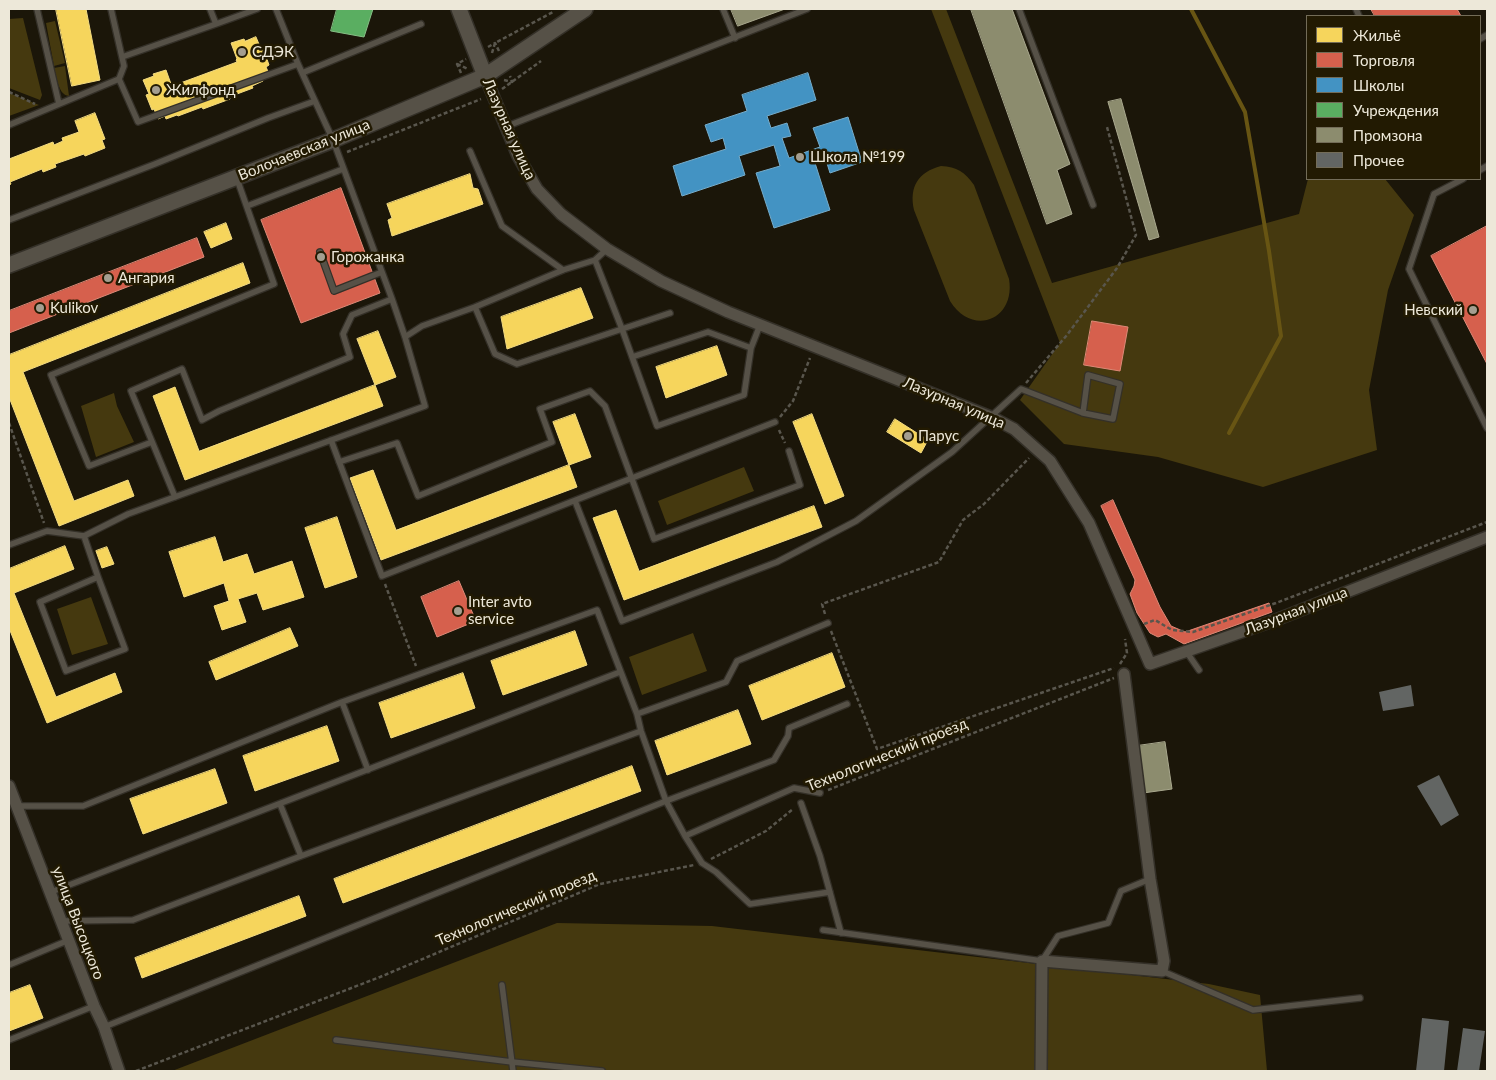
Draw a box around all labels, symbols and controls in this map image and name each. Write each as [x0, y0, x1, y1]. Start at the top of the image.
legend [1306, 15, 1481, 180]
text: Жильё [1353, 26, 1401, 44]
place label: СДЭК [252, 43, 294, 61]
marker: СДЭК [236, 46, 248, 58]
text: Торговля [1353, 51, 1415, 69]
street label: Лазурная улица [479, 76, 539, 182]
text: Школы [1353, 76, 1404, 94]
place label: Жилфонд [166, 81, 236, 99]
marker: Жилфонд [150, 84, 162, 96]
text: Учреждения [1353, 101, 1439, 119]
street label: Волочаевская улица [236, 115, 372, 185]
text: Промзона [1353, 126, 1423, 144]
place label: Школа №199 [810, 148, 905, 166]
marker: Школа №199 [794, 151, 806, 163]
text: Прочее [1353, 151, 1404, 169]
place label: Горожанка [331, 248, 405, 266]
marker: Горожанка [315, 251, 327, 263]
place label: Ангария [118, 269, 175, 287]
marker: Ангария [102, 272, 114, 284]
place label: Kulikov [50, 299, 98, 317]
place label: Невский [1404, 301, 1463, 319]
marker: Kulikov [34, 302, 46, 314]
marker: Невский [1467, 304, 1479, 316]
street label: Лазурная улица [900, 373, 1008, 433]
place label: Парус [918, 427, 959, 445]
marker: Парус [902, 430, 914, 442]
street label: Лазурная улица [1242, 583, 1350, 639]
place label: Inter avto service [468, 593, 532, 628]
marker: Inter avto service [452, 605, 464, 617]
street label: Технологический проезд [804, 714, 970, 796]
street label: улица Высоцкого [48, 864, 108, 982]
street label: Технологический проезд [433, 866, 599, 950]

